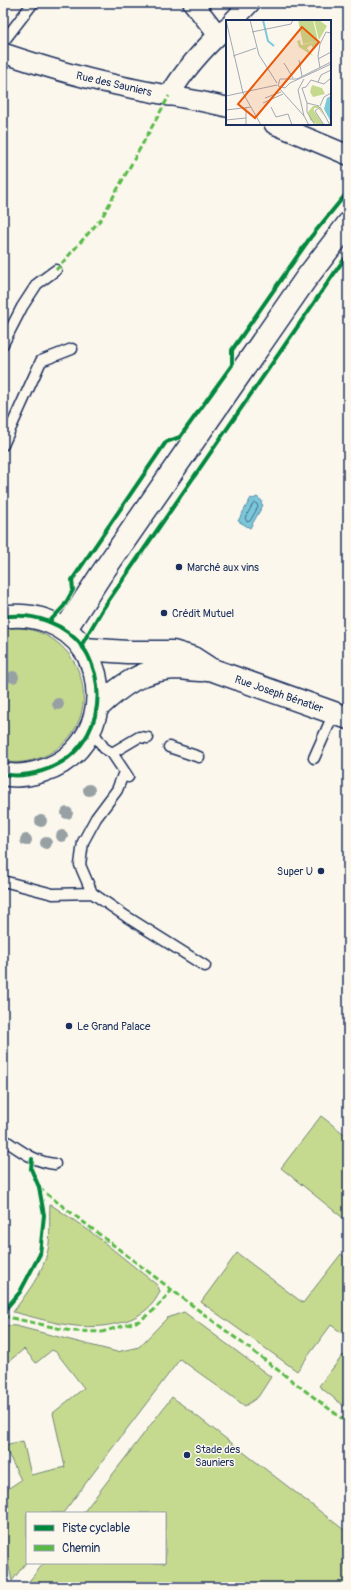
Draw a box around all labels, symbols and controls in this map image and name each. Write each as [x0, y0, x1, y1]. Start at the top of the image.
inset map [226, 20, 331, 125]
street label: Rue des Sauniers [75, 69, 153, 99]
place label: Marché aux vins [187, 561, 259, 574]
marker: Marché aux vins [174, 562, 184, 572]
place label: Crédit Mutuel [172, 607, 234, 620]
marker: Crédit Mutuel [159, 608, 169, 618]
street label: Rue Joseph Bénatier [233, 673, 325, 715]
place label: Super U [277, 865, 313, 878]
marker: Super U [316, 866, 326, 876]
place label: Le Grand Palace [77, 1020, 151, 1033]
marker: Le Grand Palace [64, 1021, 74, 1031]
place label: Stade des Sauniers [195, 1443, 240, 1469]
marker: Stade des Sauniers [182, 1450, 192, 1460]
legend [26, 1512, 166, 1564]
text: Piste cyclable [62, 1521, 130, 1536]
text: Chemin [62, 1541, 101, 1556]

